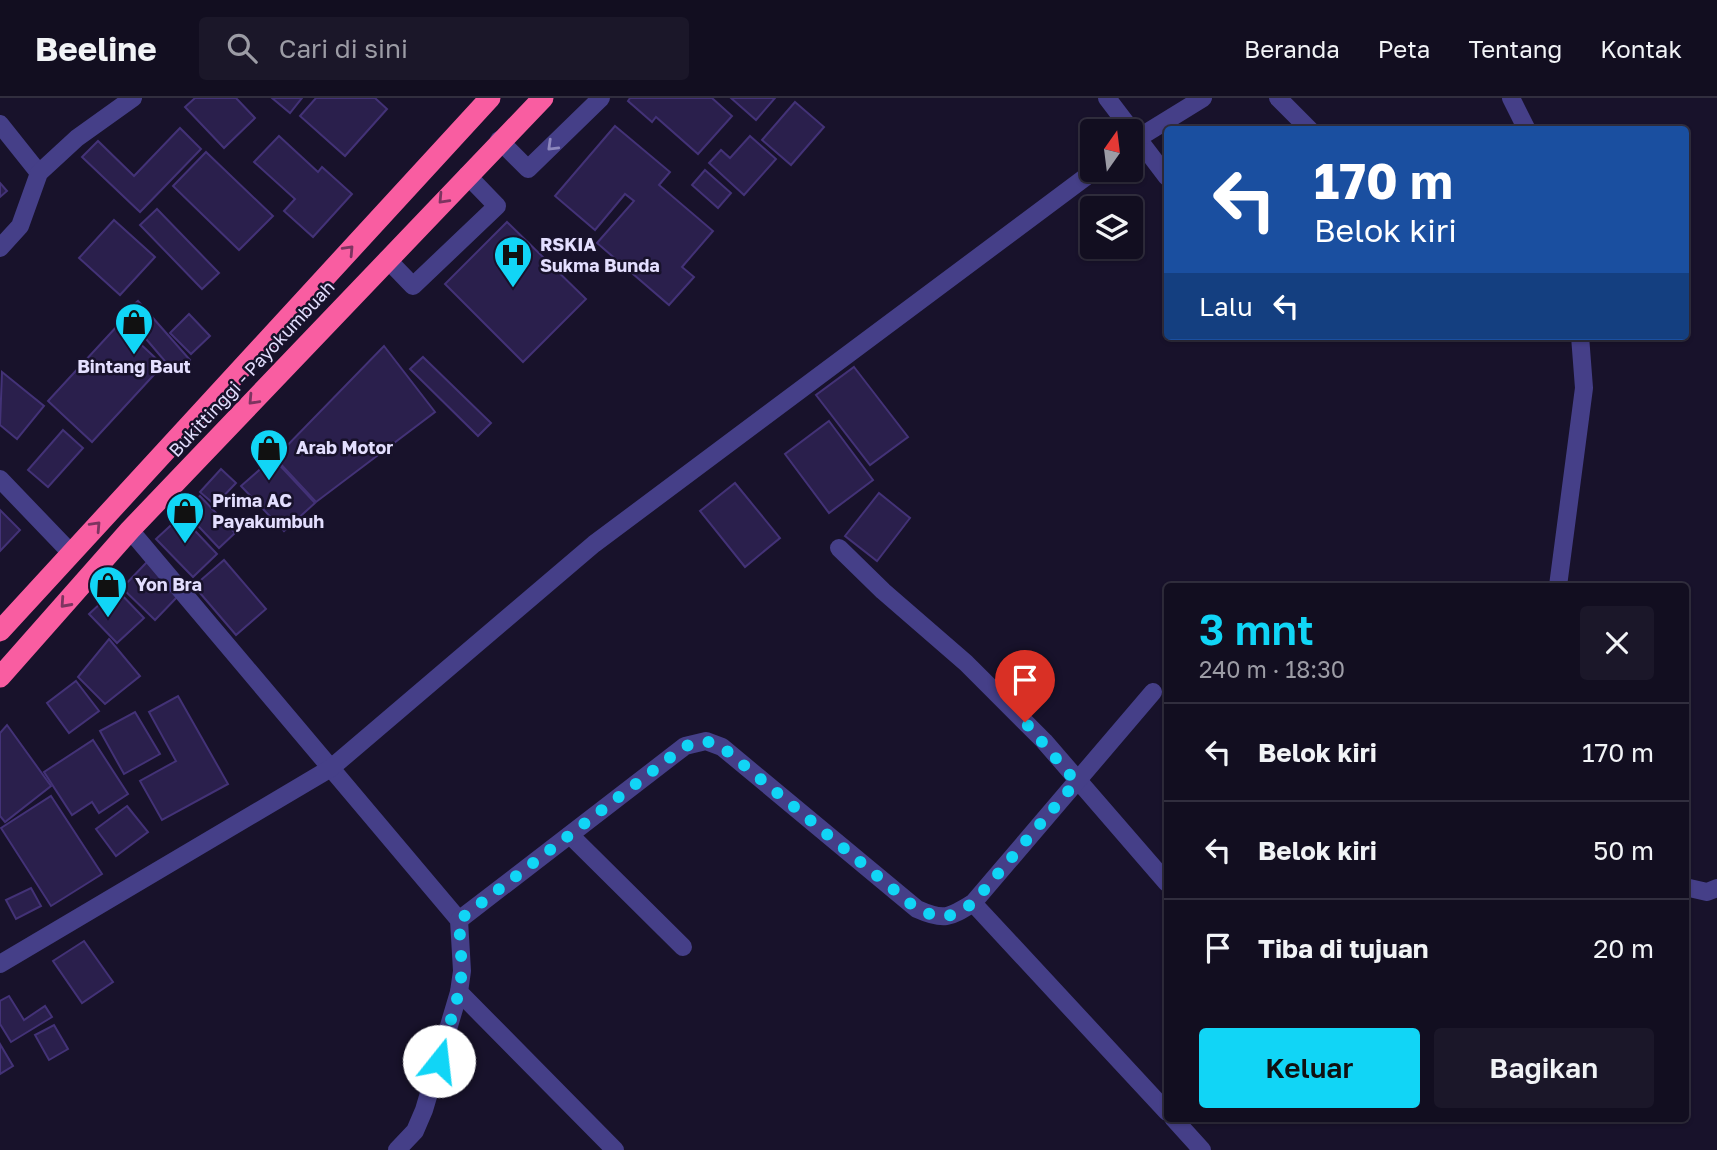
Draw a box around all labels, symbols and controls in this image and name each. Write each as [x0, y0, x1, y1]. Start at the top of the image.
search box [199, 17, 689, 80]
text: Beeline [35, 29, 157, 68]
icon: search [223, 29, 261, 67]
text: Cari di sini [279, 33, 408, 64]
text: Beranda [1244, 34, 1340, 63]
text: Peta [1378, 34, 1430, 63]
text: Tentang [1468, 34, 1562, 63]
text: Kontak [1600, 34, 1682, 63]
north arrow [1080, 119, 1143, 182]
map controls [1080, 119, 1143, 259]
one-way arrow [547, 137, 560, 150]
text: 170 m [1314, 151, 1453, 210]
icon: left [1199, 154, 1290, 245]
one-way arrow [439, 191, 452, 204]
button: layers [1080, 196, 1143, 259]
text: Belok kiri [1314, 211, 1457, 249]
place label: RSKIA Sukma Bunda [540, 233, 660, 276]
hospital icon: RSKIA Sukma Bunda [492, 234, 534, 289]
one-way arrow [341, 245, 354, 258]
street label: Bukittinggi - Payokumbuah [164, 276, 339, 461]
icon: left [1267, 287, 1305, 325]
text: Lalu [1199, 291, 1253, 322]
shop icon: Bintang Baut [113, 301, 155, 356]
place label: Bintang Baut [77, 355, 191, 377]
one-way arrow [249, 392, 262, 405]
shop icon: Arab Motor [248, 427, 290, 482]
place label: Arab Motor [296, 436, 393, 458]
place label: Prima AC Payakumbuh [212, 489, 324, 532]
shop icon: Prima AC Payakumbuh [164, 490, 206, 545]
one-way arrow [88, 521, 100, 534]
shop icon: Yon Bra [87, 564, 129, 619]
place label: Yon Bra [135, 573, 202, 595]
one-way arrow [61, 595, 74, 608]
text: 3 mnt [1199, 604, 1314, 654]
button: close [1580, 606, 1654, 680]
pin [995, 650, 1055, 722]
text: 240 m · 18:30 [1199, 655, 1345, 683]
icon: arrive [1006, 661, 1044, 699]
icon: left [1199, 733, 1237, 771]
text: Belok kiri [1258, 737, 1377, 768]
text: 170 m [1582, 737, 1654, 768]
icon: left [1199, 831, 1237, 869]
text: Belok kiri [1258, 835, 1377, 866]
text: 50 m [1593, 835, 1654, 866]
icon: arrive [1199, 929, 1237, 967]
text: Tiba di tujuan [1258, 933, 1428, 964]
text: 20 m [1593, 933, 1654, 964]
position arrow [402, 1024, 476, 1098]
button: Keluar [1199, 1028, 1420, 1108]
button: Bagikan [1434, 1028, 1654, 1108]

